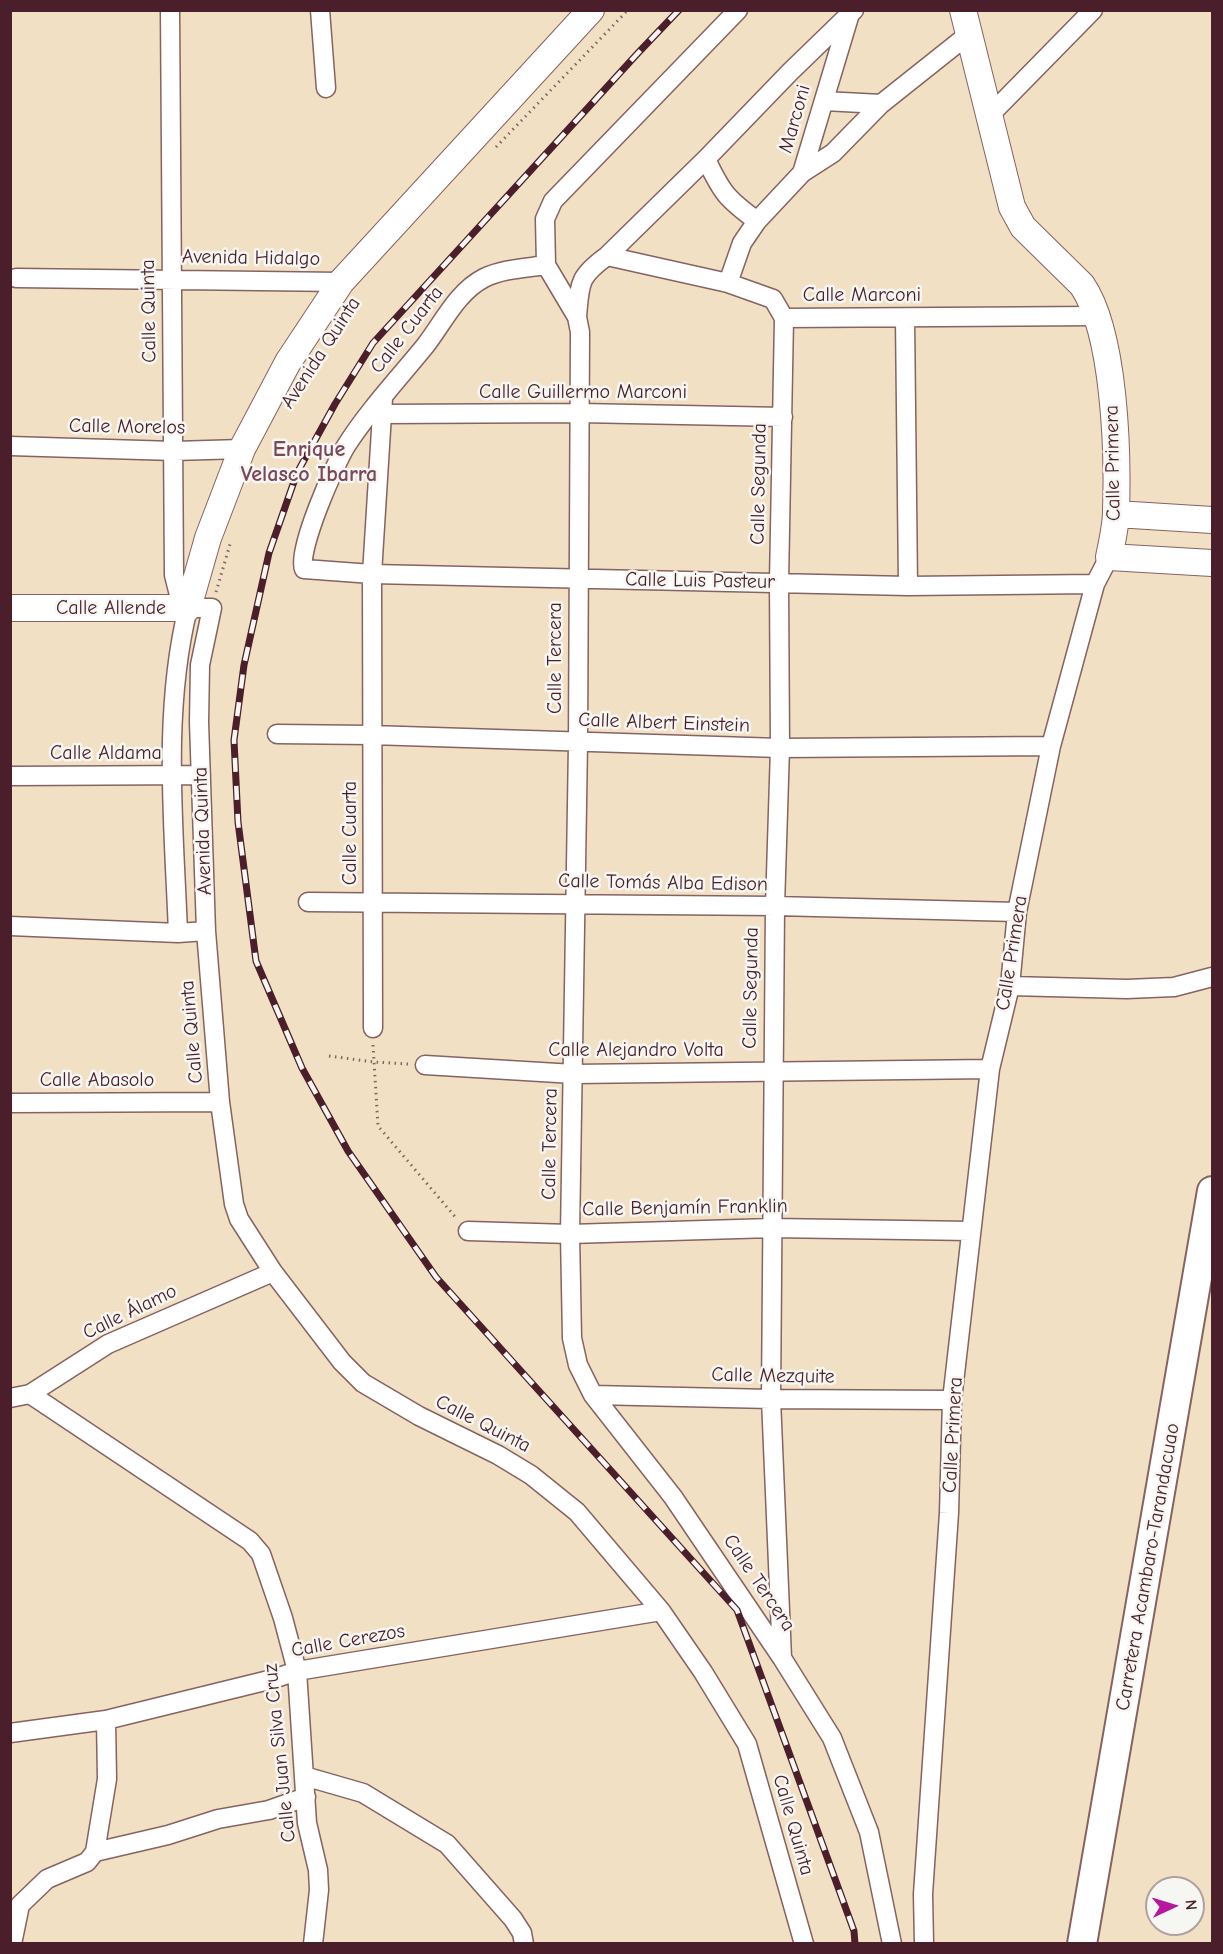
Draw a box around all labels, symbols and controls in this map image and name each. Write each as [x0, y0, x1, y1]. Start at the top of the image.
street label: Marconi [774, 82, 816, 156]
street label: Avenida Hidalgo [182, 245, 320, 271]
street label: Calle Quinta [136, 259, 162, 363]
street label: Calle Cuarta [365, 282, 449, 378]
street label: Calle Marconi [803, 283, 921, 307]
street label: Avenida Quinta [276, 293, 366, 413]
street label: Calle Guillermo Marconi [479, 380, 687, 404]
street label: Calle Primera [1100, 405, 1126, 521]
street label: Calle Morelos [69, 414, 185, 440]
street label: Calle Segunda [746, 423, 772, 545]
district label: Enrique Velasco Ibarra [241, 437, 377, 488]
street label: Calle Luis Pasteur [625, 568, 775, 594]
street label: Calle Allende [56, 596, 166, 620]
street label: Calle Tercera [543, 602, 567, 714]
street label: Calle Albert Einstein [578, 708, 750, 738]
street label: Calle Aldama [50, 741, 162, 765]
street label: Avenida Quinta [189, 767, 217, 895]
street label: Calle Cuarta [338, 781, 362, 885]
street label: Calle Tomás Alba Edison [558, 869, 768, 897]
street label: Calle Primera [991, 894, 1033, 1012]
street label: Calle Segunda [738, 927, 764, 1049]
street label: Calle Quinta [176, 979, 208, 1085]
street label: Calle Alejandro Volta [548, 1038, 724, 1062]
street label: Calle Abasolo [40, 1068, 154, 1092]
street label: Calle Tercera [537, 1088, 563, 1200]
street label: Calle Benjamín Franklin [582, 1194, 788, 1222]
street label: Calle Álamo [79, 1279, 181, 1345]
street label: Calle Mezquite [711, 1363, 835, 1389]
street label: Calle Primera [938, 1376, 968, 1494]
street label: Calle Quinta [431, 1390, 535, 1458]
street label: Carretera Acambaro-Tarandacuao [1111, 1421, 1185, 1713]
street label: Calle Tercera [718, 1530, 800, 1636]
street label: Calle Cerezos [289, 1619, 407, 1663]
street label: Calle Juan Silva Cruz [259, 1662, 301, 1844]
street label: Calle Quinta [767, 1772, 819, 1878]
north arrow [1145, 1876, 1205, 1936]
text: N [1182, 1899, 1200, 1911]

